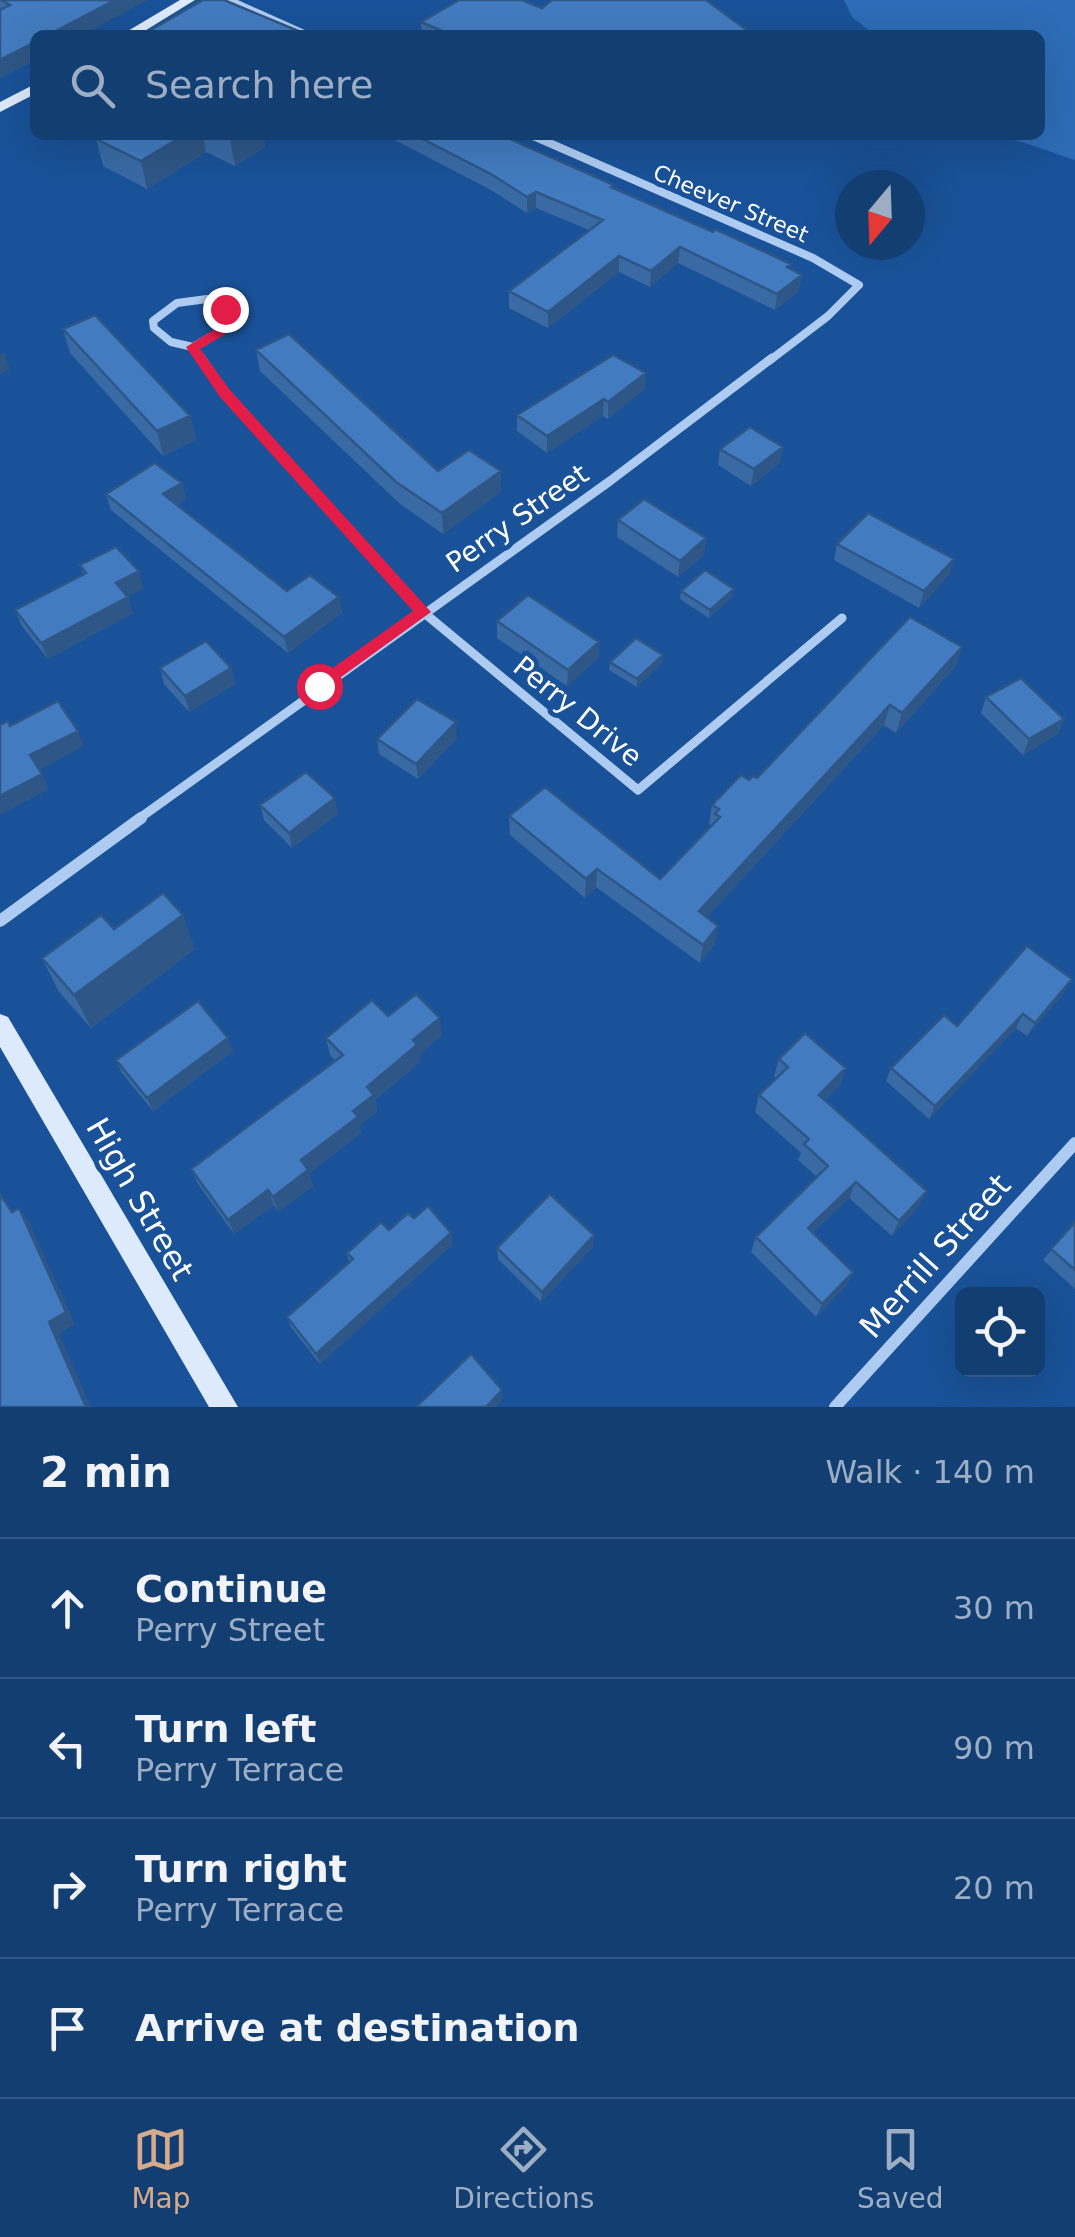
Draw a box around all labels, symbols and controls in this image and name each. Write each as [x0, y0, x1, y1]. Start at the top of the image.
search box [30, 30, 1045, 140]
icon: search [65, 58, 120, 113]
text: Search here [145, 63, 373, 107]
street label: Cheever Street [650, 160, 812, 248]
north arrow [835, 170, 925, 260]
route end [203, 287, 249, 333]
street label: Perry Street [440, 457, 595, 580]
street label: Perry Drive [507, 650, 649, 773]
route start [297, 664, 343, 710]
street label: High Street [78, 1111, 202, 1287]
street label: Merrill Street [852, 1166, 1018, 1346]
map controls [955, 1287, 1045, 1377]
button: locate [955, 1287, 1045, 1377]
text: 2 min [40, 1448, 172, 1497]
text: Walk · 140 m [825, 1453, 1035, 1491]
text: Continue [135, 1567, 327, 1611]
icon: ahead [40, 1581, 95, 1636]
text: 30 m [953, 1589, 1035, 1627]
text: Perry Street [135, 1611, 325, 1649]
text: Turn left [135, 1707, 316, 1751]
icon: left [40, 1721, 95, 1776]
text: 90 m [953, 1729, 1035, 1767]
text: Perry Terrace [135, 1751, 344, 1789]
text: Turn right [135, 1847, 347, 1891]
icon: right [40, 1861, 95, 1916]
text: 20 m [953, 1869, 1035, 1907]
text: Perry Terrace [135, 1891, 344, 1929]
icon: arrive [40, 2001, 95, 2056]
text: Arrive at destination [135, 2006, 580, 2050]
tab: Map [131, 2122, 190, 2215]
tab: Directions [453, 2122, 594, 2215]
tab: Saved [857, 2122, 944, 2215]

